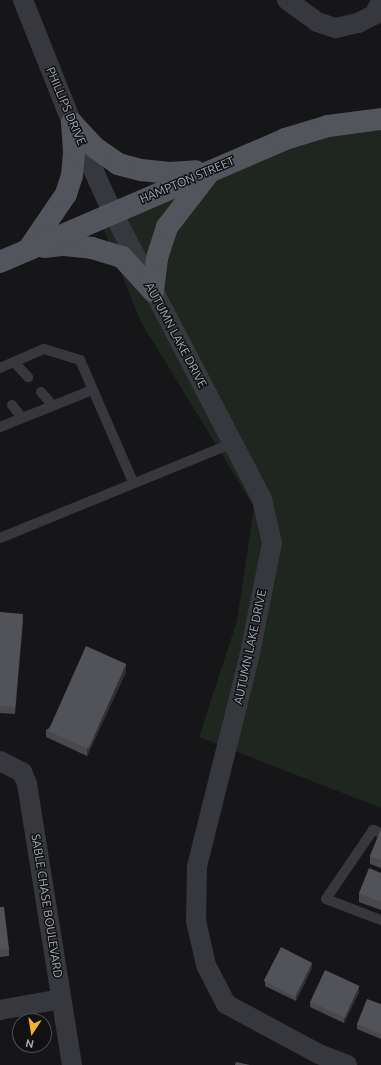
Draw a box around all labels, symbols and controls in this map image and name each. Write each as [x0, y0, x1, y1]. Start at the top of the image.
street label: PHILLIPS DRIVE [43, 65, 89, 147]
street label: HAMPTON STREET [138, 154, 236, 206]
street label: AUTUMN LAKE DRIVE [142, 280, 210, 390]
street label: AUTUMN LAKE DRIVE [231, 588, 269, 706]
street label: SABLE CHASE BOULEVARD [29, 833, 65, 979]
north arrow [12, 1013, 52, 1053]
text: N [24, 1037, 35, 1050]

